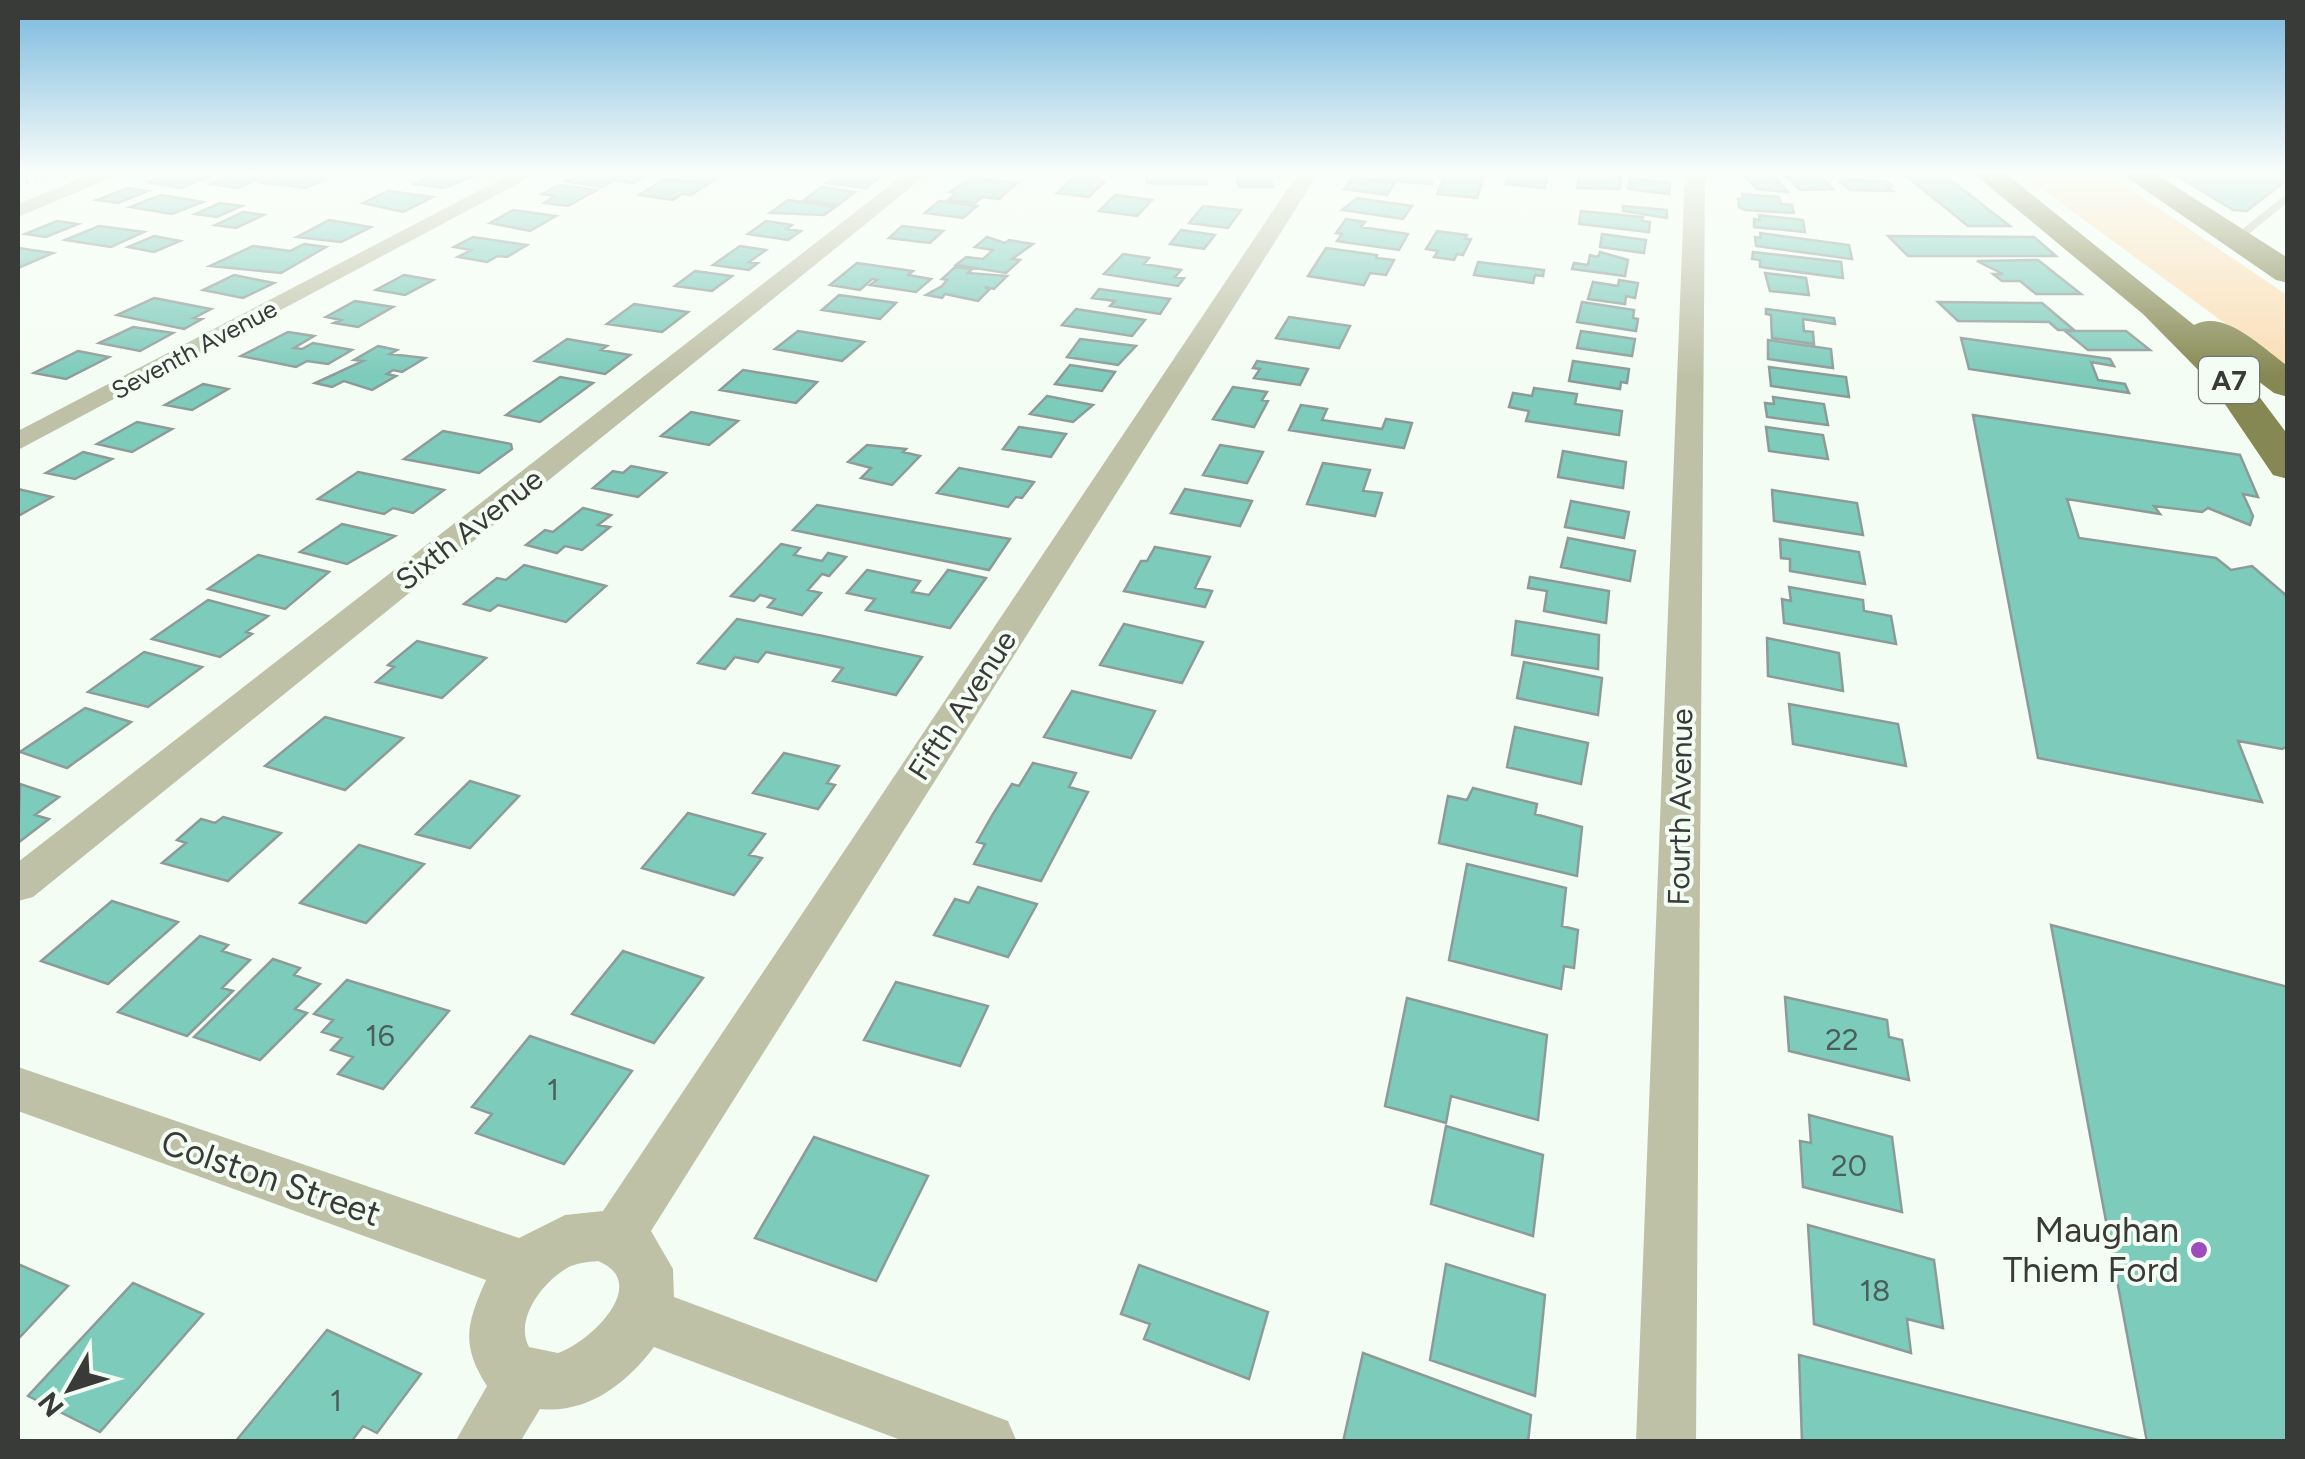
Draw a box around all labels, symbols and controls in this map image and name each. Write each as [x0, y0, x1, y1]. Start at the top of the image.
street label: Seventh Avenue [106, 293, 282, 405]
road number: A7 [2199, 357, 2259, 403]
street label: Sixth Avenue [388, 460, 550, 598]
street label: Fifth Avenue [900, 623, 1024, 787]
street label: Fourth Avenue [1660, 708, 1700, 906]
house number: 16 [365, 1017, 395, 1054]
house number: 22 [1825, 1021, 1859, 1058]
house number: 1 [547, 1071, 559, 1108]
street label: Colston Street [156, 1121, 386, 1235]
house number: 20 [1831, 1147, 1867, 1184]
place label: Maughan Thiem Ford [2003, 1209, 2179, 1291]
marker: Maughan Thiem Ford [2188, 1239, 2210, 1261]
house number: 18 [1860, 1272, 1890, 1309]
north arrow [20, 1339, 120, 1439]
house number: 1 [330, 1382, 342, 1419]
text: N [31, 1386, 71, 1424]

